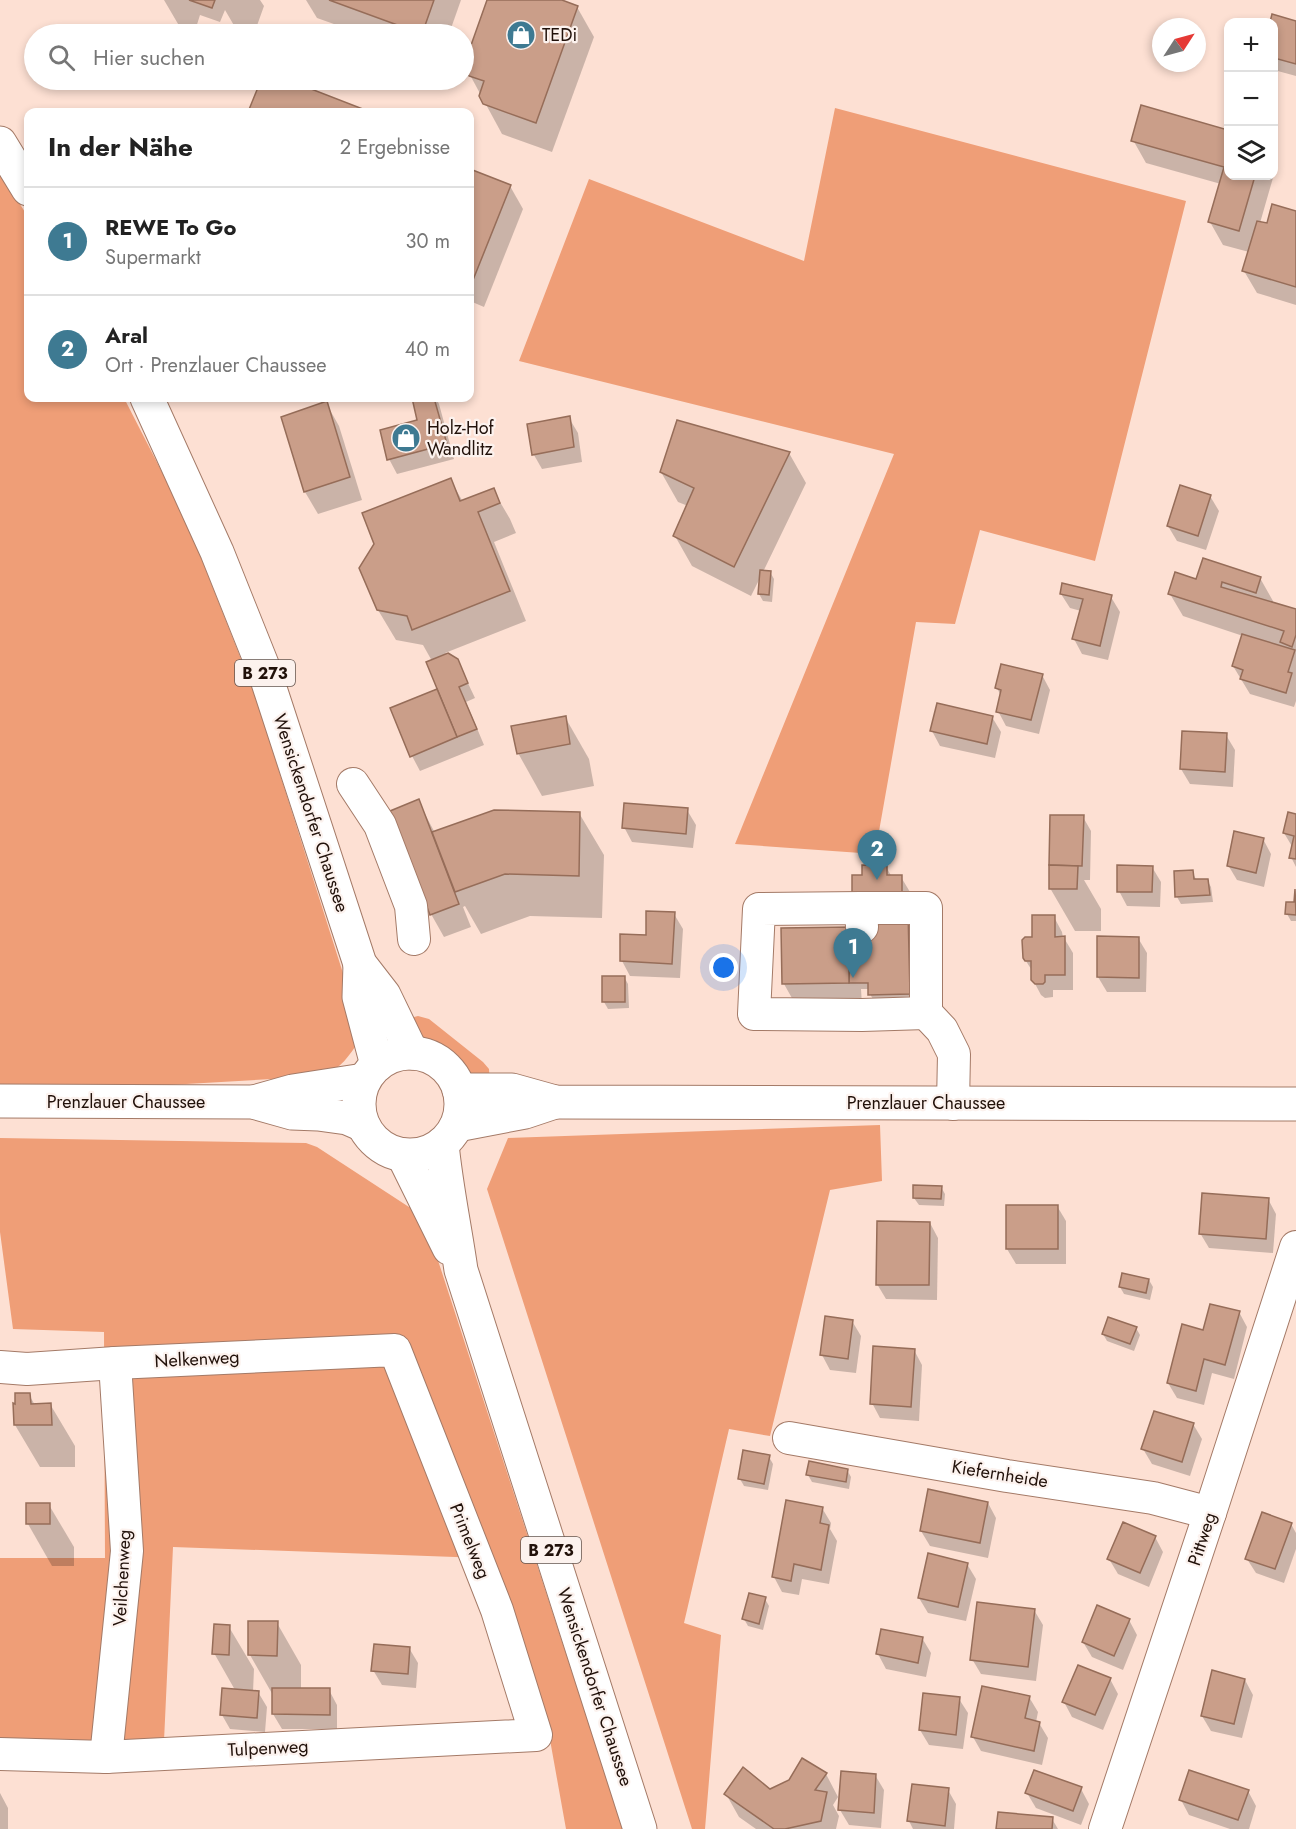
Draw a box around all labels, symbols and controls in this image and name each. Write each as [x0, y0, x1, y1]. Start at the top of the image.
north arrow [1152, 18, 1206, 72]
map controls [1224, 18, 1278, 180]
button: + [1224, 18, 1278, 72]
shop icon: TEDi [505, 19, 537, 51]
place label: TEDi [542, 22, 577, 48]
search box [24, 24, 474, 90]
icon: search [45, 41, 78, 74]
text: Hier suchen [93, 41, 205, 73]
button: − [1224, 72, 1278, 126]
button: layers [1224, 126, 1278, 180]
text: In der Nähe [48, 128, 193, 166]
text: 2 Ergebnisse [340, 133, 450, 162]
text: REWE To Go [105, 211, 236, 243]
text: 1 [62, 227, 73, 256]
text: 30 m [405, 227, 450, 256]
text: Supermarkt [105, 243, 201, 272]
text: Aral [105, 319, 148, 351]
text: 2 [61, 335, 74, 364]
text: 40 m [405, 335, 450, 364]
text: Ort · Prenzlauer Chaussee [105, 351, 327, 380]
place label: Holz-Hof Wandlitz [427, 415, 495, 462]
shop icon: Holz-Hof Wandlitz [390, 422, 422, 454]
road number: B 273 [235, 660, 295, 686]
street label: Wensickendorfer Chaussee [267, 710, 355, 916]
pin: 2 [858, 830, 896, 880]
pin: 1 [834, 928, 872, 978]
your location [709, 953, 738, 982]
street label: Prenzlauer Chaussee [47, 1089, 205, 1115]
street label: Prenzlauer Chaussee [847, 1090, 1005, 1116]
street label: Nelkenweg [154, 1344, 240, 1374]
street label: Kiefernheide [950, 1454, 1050, 1494]
street label: Primelweg [443, 1499, 497, 1583]
street label: Pittweg [1181, 1509, 1223, 1569]
street label: Veilchenweg [106, 1529, 138, 1627]
road number: B 273 [521, 1537, 581, 1563]
street label: Wensickendorfer Chaussee [551, 1584, 639, 1790]
street label: Tulpenweg [227, 1733, 309, 1763]

